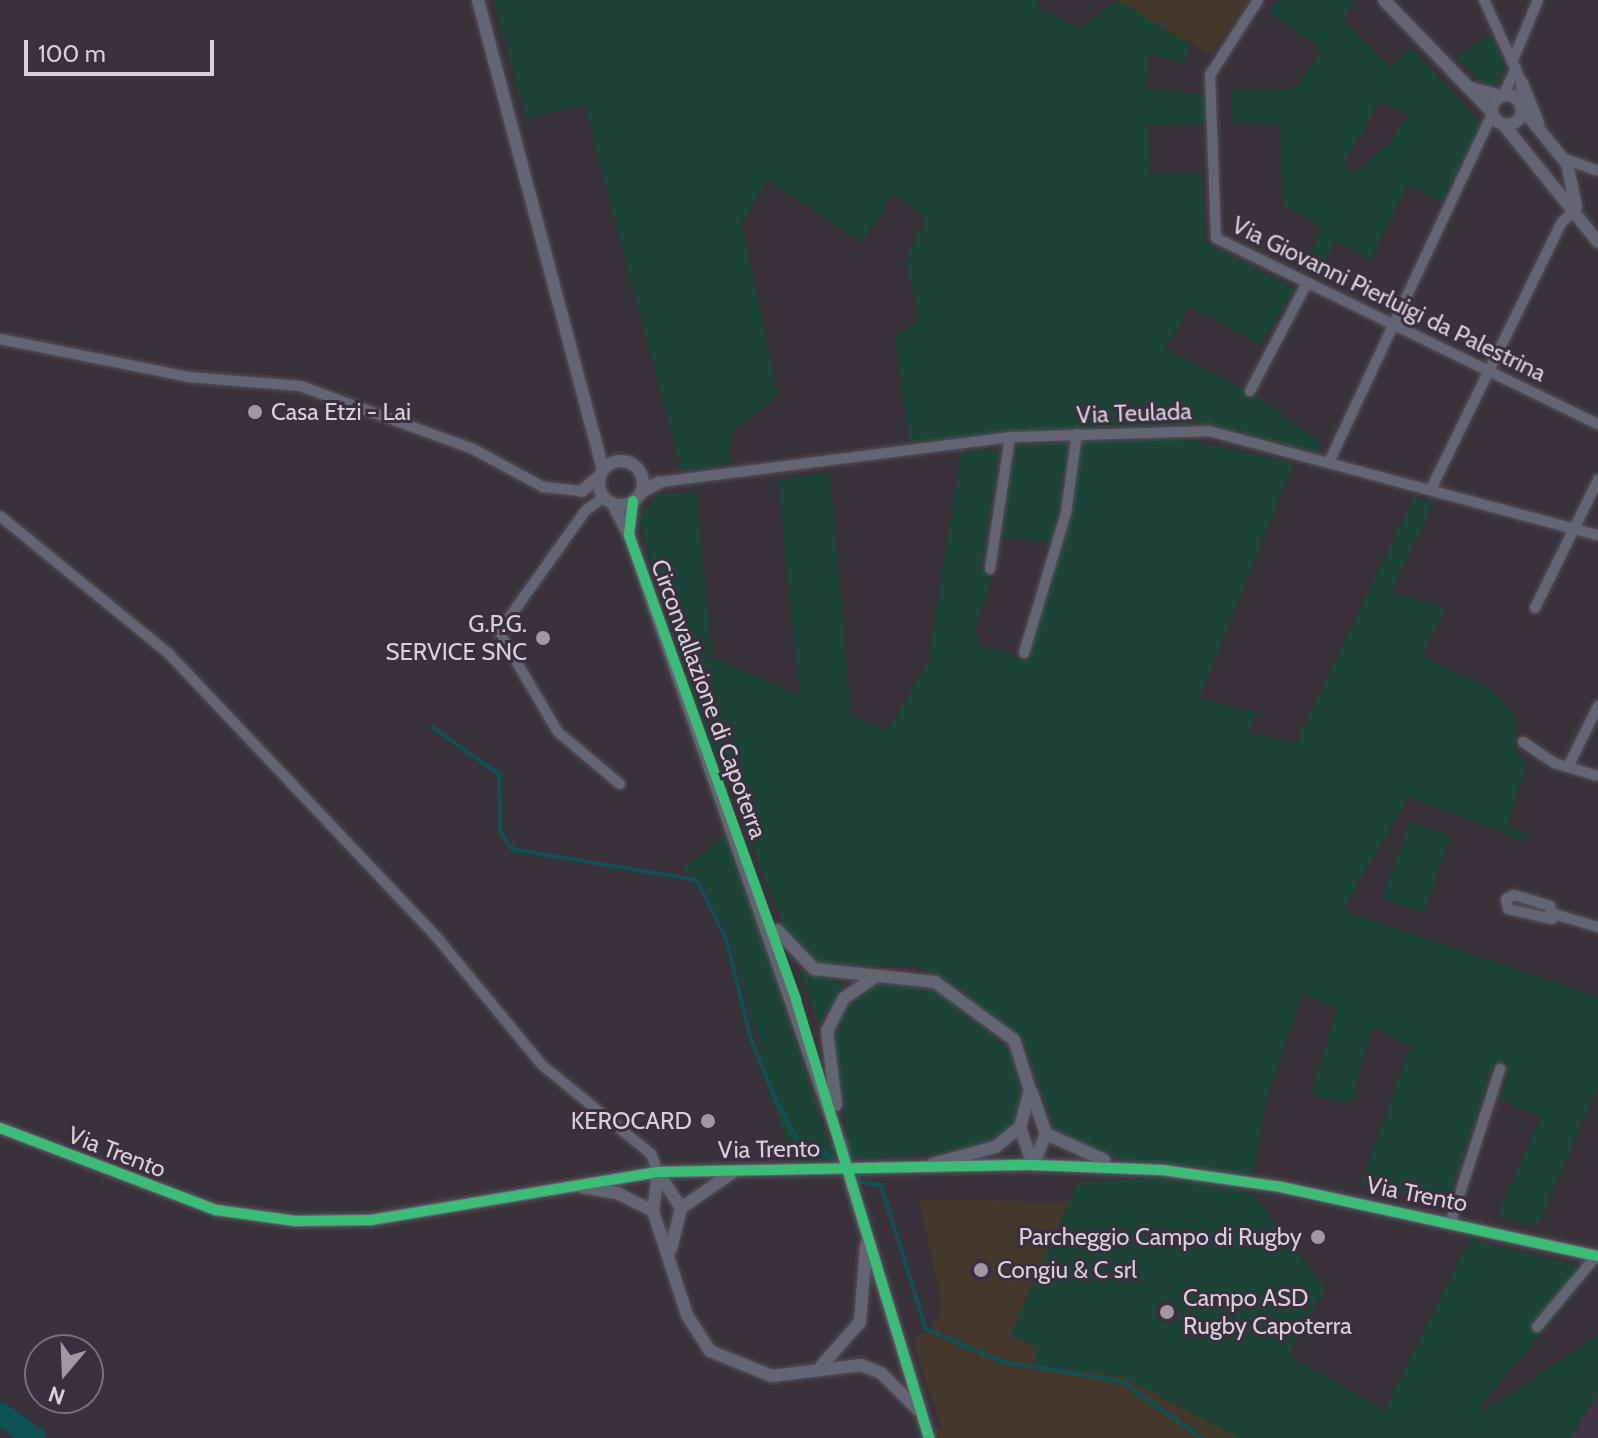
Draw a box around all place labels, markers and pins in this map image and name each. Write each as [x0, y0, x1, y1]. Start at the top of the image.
place label: Casa Etzi - Lai [271, 398, 411, 426]
marker: Casa Etzi - Lai [246, 403, 264, 421]
place label: G.P.G. SERVICE SNC [385, 610, 527, 666]
marker: G.P.G. SERVICE SNC [534, 629, 552, 647]
place label: KEROCARD [571, 1107, 692, 1135]
marker: KEROCARD [699, 1112, 717, 1130]
place label: Parcheggio Campo di Rugby [1019, 1223, 1302, 1251]
marker: Parcheggio Campo di Rugby [1309, 1228, 1327, 1246]
place label: Congiu & C srl [997, 1256, 1137, 1284]
marker: Congiu & C srl [972, 1261, 990, 1279]
place label: Campo ASD Rugby Capoterra [1183, 1284, 1352, 1340]
marker: Campo ASD Rugby Capoterra [1158, 1303, 1176, 1321]

